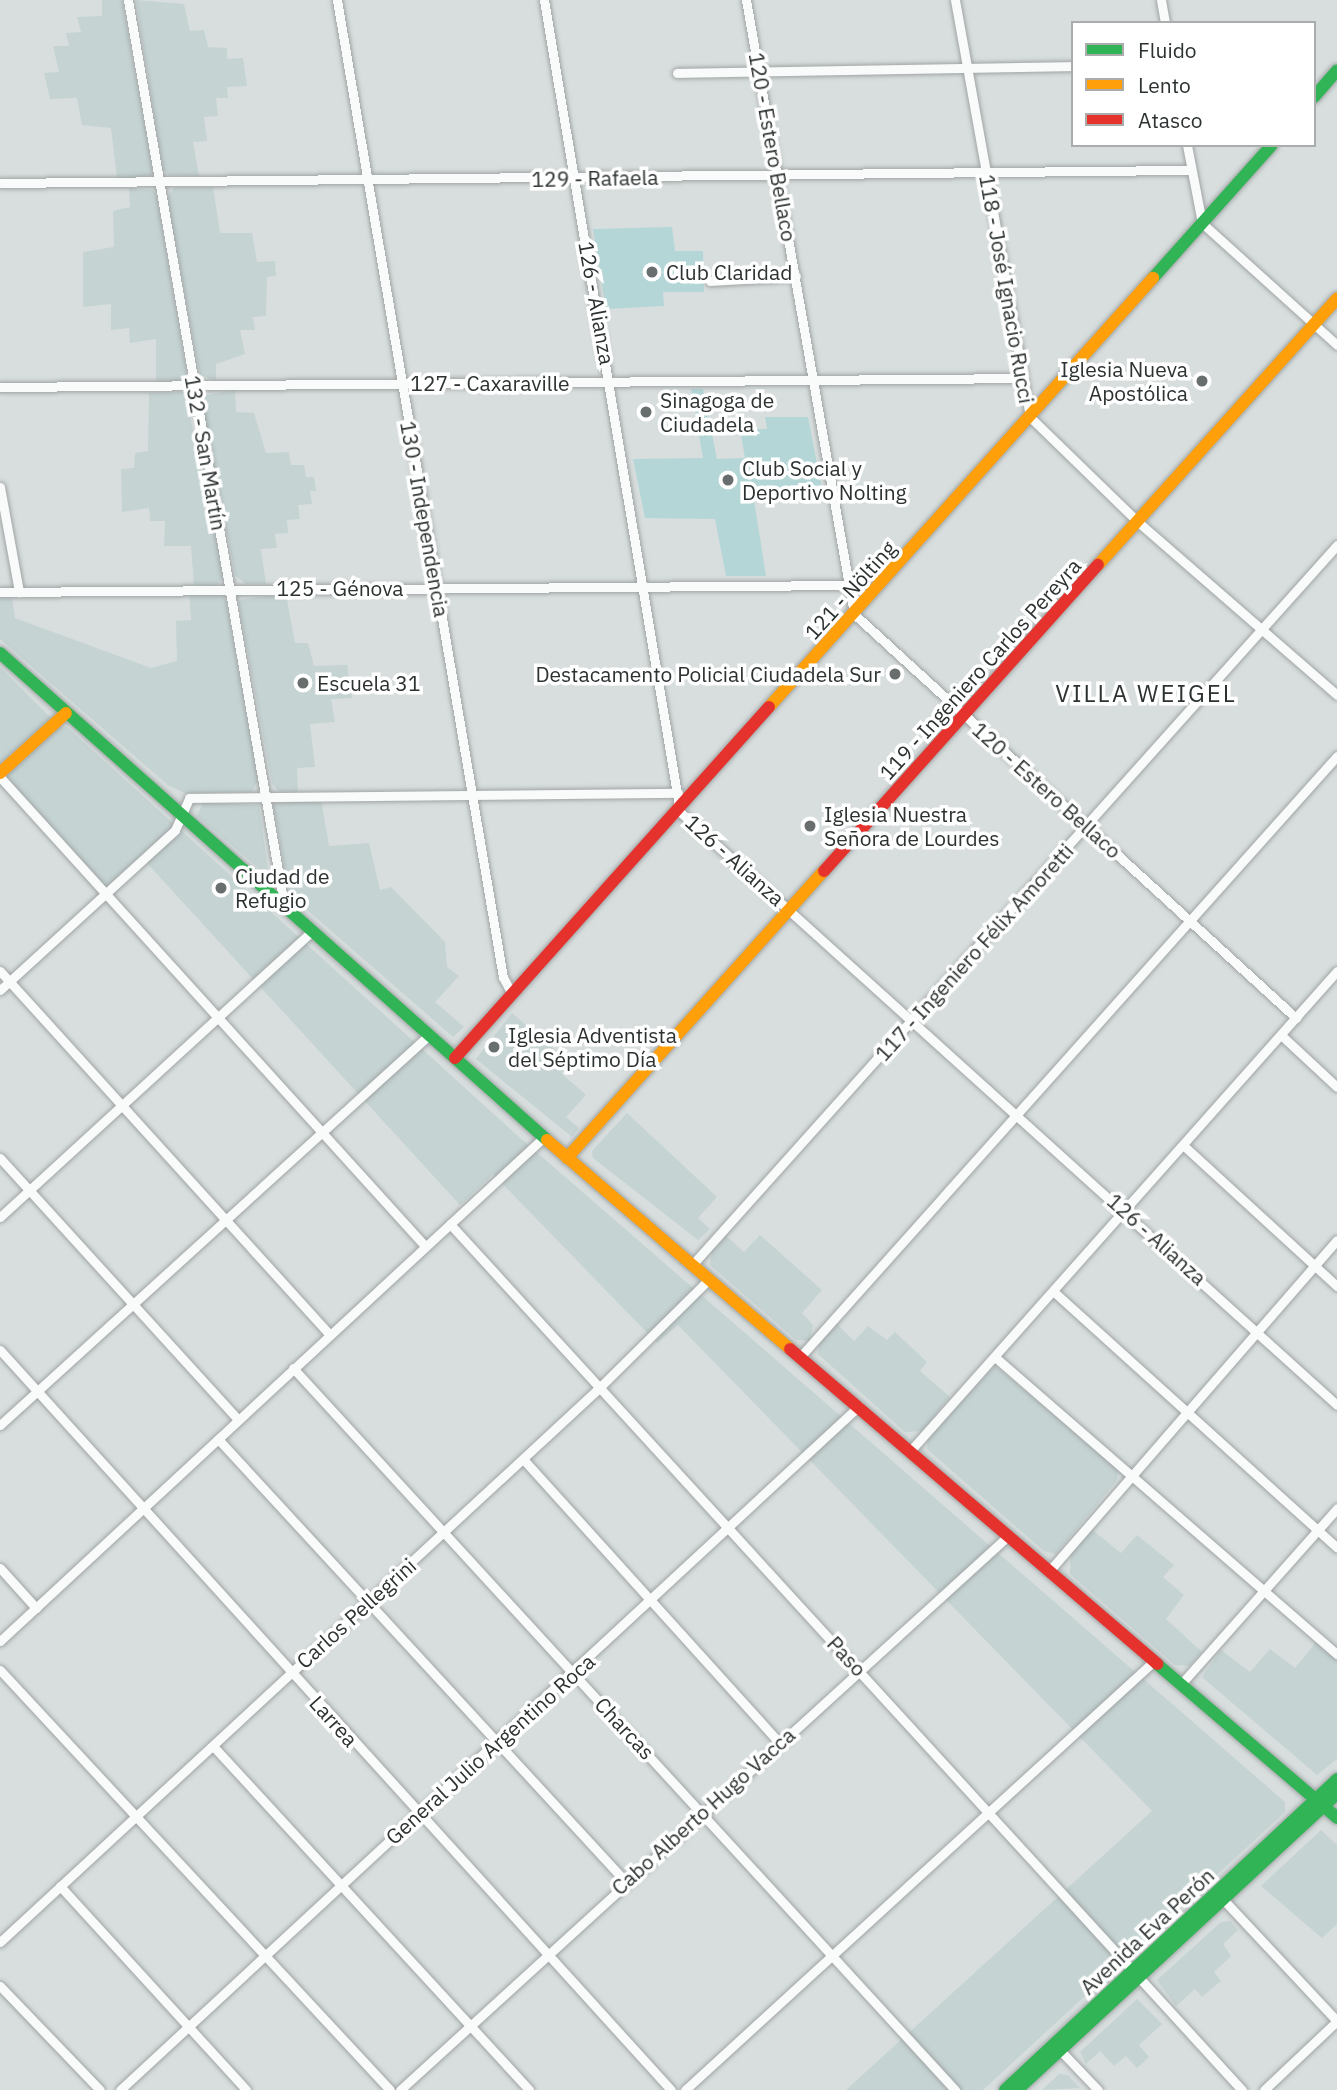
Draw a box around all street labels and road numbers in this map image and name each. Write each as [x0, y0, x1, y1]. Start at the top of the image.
street label: 120 - Estero Bellaco [744, 51, 802, 243]
street label: 129 - Rafaela [531, 164, 659, 192]
street label: 118 - José Ignacio Rucci [974, 173, 1040, 405]
street label: 126 - Alianza [574, 239, 620, 367]
street label: 127 - Caxaraville [410, 370, 570, 396]
street label: 132 - San Martín [180, 374, 232, 532]
street label: 130 - Independencia [395, 419, 455, 619]
street label: 121 - Nölting [799, 536, 901, 644]
street label: 119 - Ingeniero Carlos Pereyra [874, 553, 1086, 785]
street label: 125 - Génova [276, 575, 404, 601]
street label: 120 - Estero Bellaco [967, 717, 1127, 863]
street label: 126 - Alianza [680, 809, 790, 911]
street label: 117 - Ingeniero Félix Amoretti [870, 838, 1078, 1066]
street label: 126 - Alianza [1102, 1188, 1212, 1290]
street label: Carlos Pellegrini [291, 1553, 421, 1673]
street label: Paso [822, 1631, 872, 1681]
street label: General Julio Argentino Roca [380, 1648, 600, 1850]
street label: Larrea [305, 1690, 363, 1752]
street label: Charcas [590, 1692, 660, 1764]
street label: Cabo Alberto Hugo Vacca [606, 1722, 800, 1900]
street label: Avenida Eva Perón [1075, 1862, 1219, 2000]

